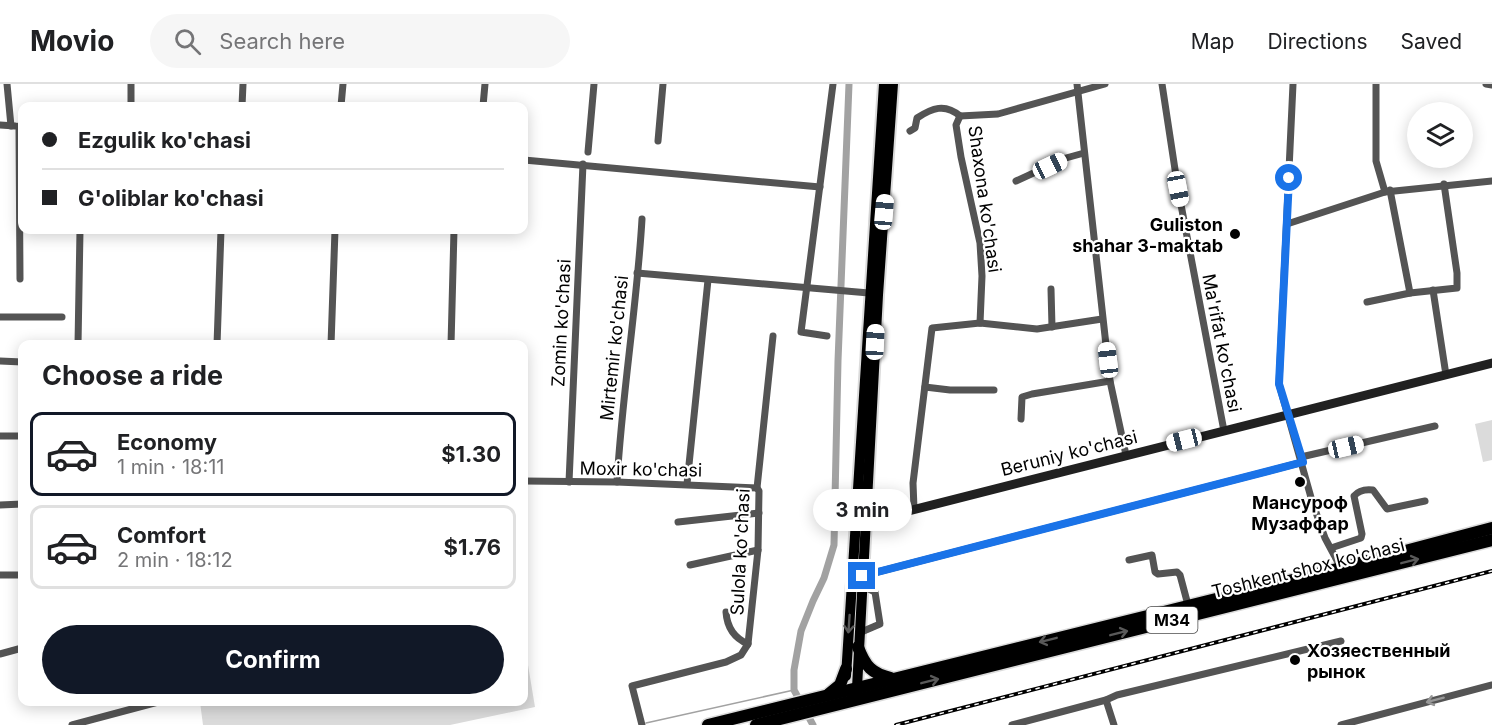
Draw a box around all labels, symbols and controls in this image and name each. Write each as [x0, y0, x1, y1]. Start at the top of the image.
search box [150, 14, 570, 68]
text: Movio [30, 24, 114, 58]
icon: search [171, 25, 204, 58]
text: Search here [219, 28, 345, 54]
text: Map [1191, 29, 1234, 54]
text: Directions [1267, 29, 1368, 54]
text: Saved [1401, 29, 1462, 54]
map controls [1407, 102, 1473, 168]
button: layers [1407, 102, 1473, 168]
street label: Shaxona ko'chasi [964, 124, 1006, 274]
text: Ezgulik ko'chasi [78, 127, 251, 153]
car [1030, 150, 1070, 182]
route start [1275, 164, 1302, 191]
car [1166, 170, 1190, 208]
text: G'oliblar ko'chasi [78, 185, 264, 211]
car [873, 193, 895, 231]
place label: Guliston shahar 3-maktab [1072, 214, 1223, 256]
marker: Guliston shahar 3-maktab [1228, 227, 1242, 241]
street label: Zomin ko'chasi [547, 259, 575, 387]
street label: Ma'rifat ko'chasi [1198, 272, 1246, 414]
street label: Mirtemir ko'chasi [596, 274, 632, 422]
car [865, 324, 885, 360]
car [1097, 341, 1119, 379]
text: Choose a ride [42, 359, 223, 392]
street label: Beruniy ko'chasi [999, 426, 1139, 480]
icon: car [45, 427, 99, 481]
car [1164, 427, 1204, 453]
text: Economy [117, 429, 217, 455]
car [1326, 434, 1366, 460]
text: $1.30 [441, 441, 501, 467]
text: 1 min · 18:11 [117, 455, 225, 479]
street label: Moxir ko'chasi [579, 457, 703, 481]
marker: Мансуроф Музаффар [1293, 475, 1307, 489]
street label: Sulola ko'chasi [726, 488, 754, 616]
callout: 3 min [812, 489, 912, 531]
place label: Мансуроф Музаффар [1251, 492, 1349, 534]
text: 3 min [836, 498, 889, 522]
icon: car [45, 520, 99, 574]
text: Comfort [117, 522, 206, 548]
text: $1.76 [444, 534, 501, 560]
street label: Toshkent shox ko'chasi [1209, 534, 1407, 602]
text: 2 min · 18:12 [117, 548, 233, 572]
one-way arrow [1400, 554, 1419, 566]
route end [848, 562, 875, 589]
road number: M34 [1146, 607, 1198, 633]
one-way arrow [843, 614, 854, 634]
button: Confirm [42, 625, 504, 694]
one-way arrow [1109, 627, 1128, 639]
one-way arrow [1039, 634, 1058, 646]
place label: Хозяественный рынок [1307, 640, 1450, 682]
marker: Хозяественный рынок [1288, 653, 1302, 667]
one-way arrow [920, 674, 939, 686]
one-way arrow [1426, 695, 1445, 706]

